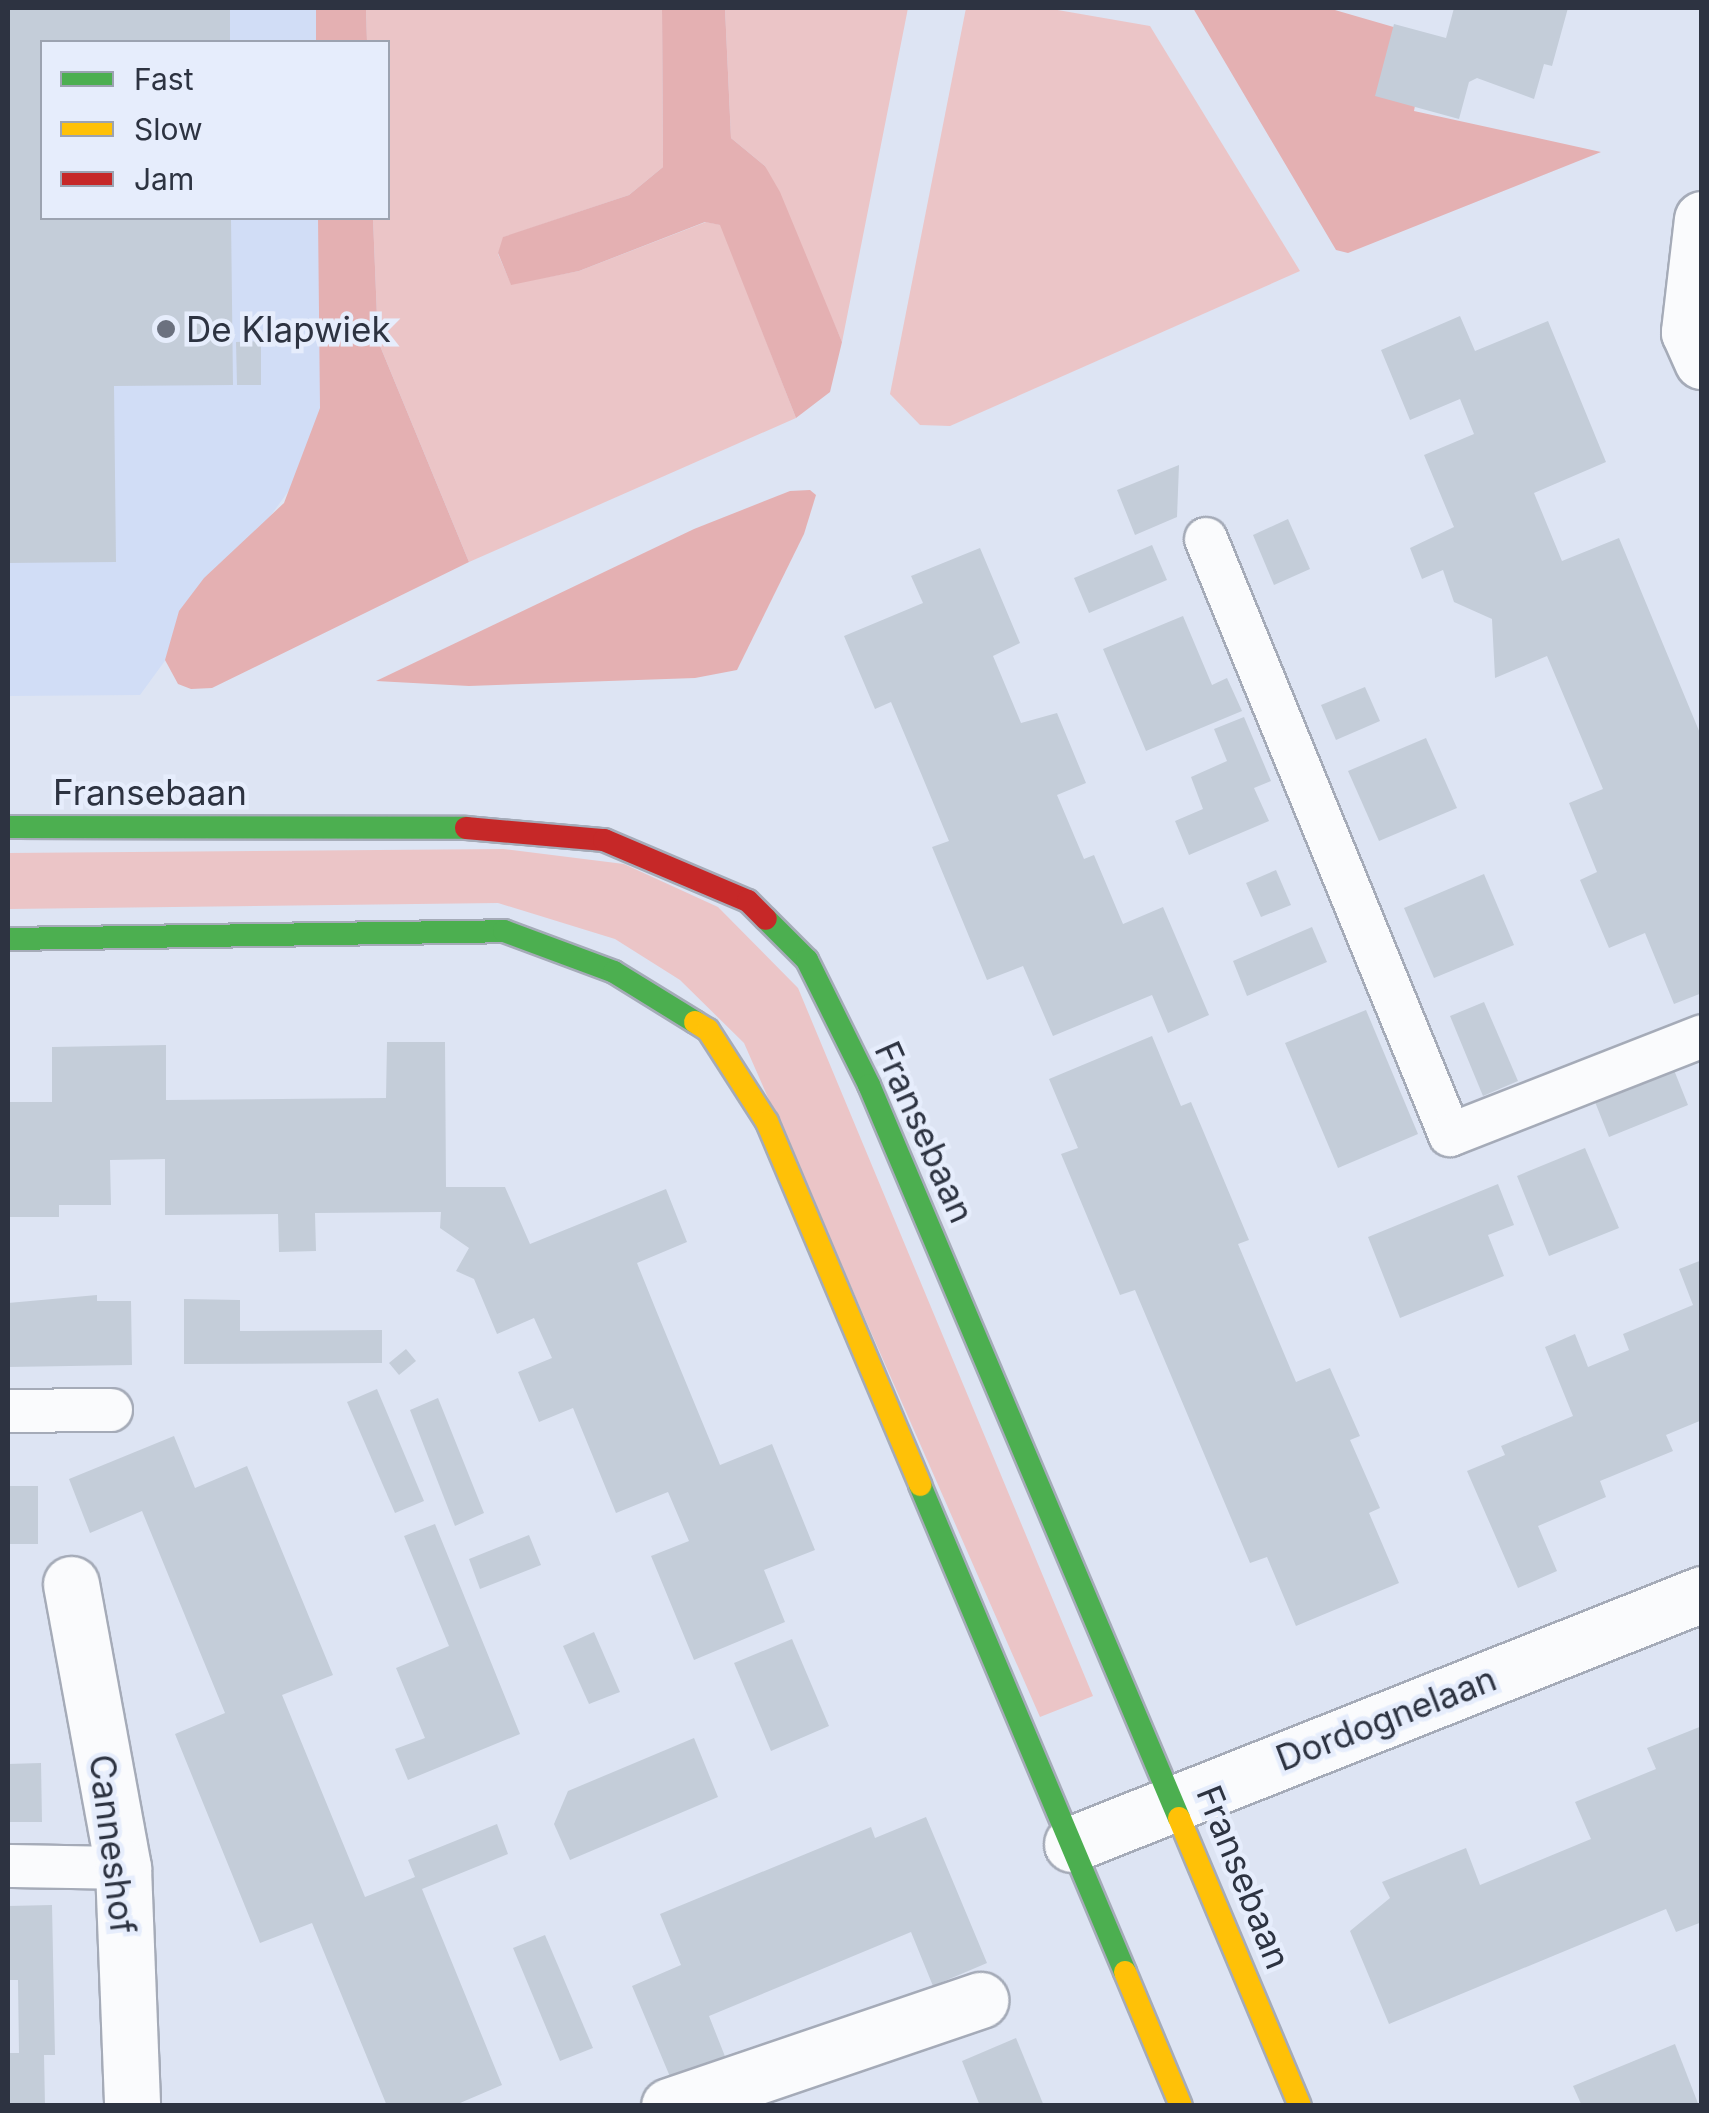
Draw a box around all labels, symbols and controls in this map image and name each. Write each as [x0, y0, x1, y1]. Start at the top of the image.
legend [40, 40, 390, 220]
text: Fast [134, 61, 193, 97]
text: Slow [134, 111, 203, 147]
text: Jam [134, 161, 194, 197]
place label: De Klapwiek [186, 308, 391, 350]
marker: De Klapwiek [155, 318, 177, 340]
street label: Fransebaan [53, 771, 247, 813]
street label: Fransebaan [866, 1035, 984, 1229]
street label: Dordognelaan [1270, 1657, 1502, 1779]
street label: Canneshof [81, 1752, 145, 1936]
street label: Fransebaan [1188, 1779, 1300, 1975]

